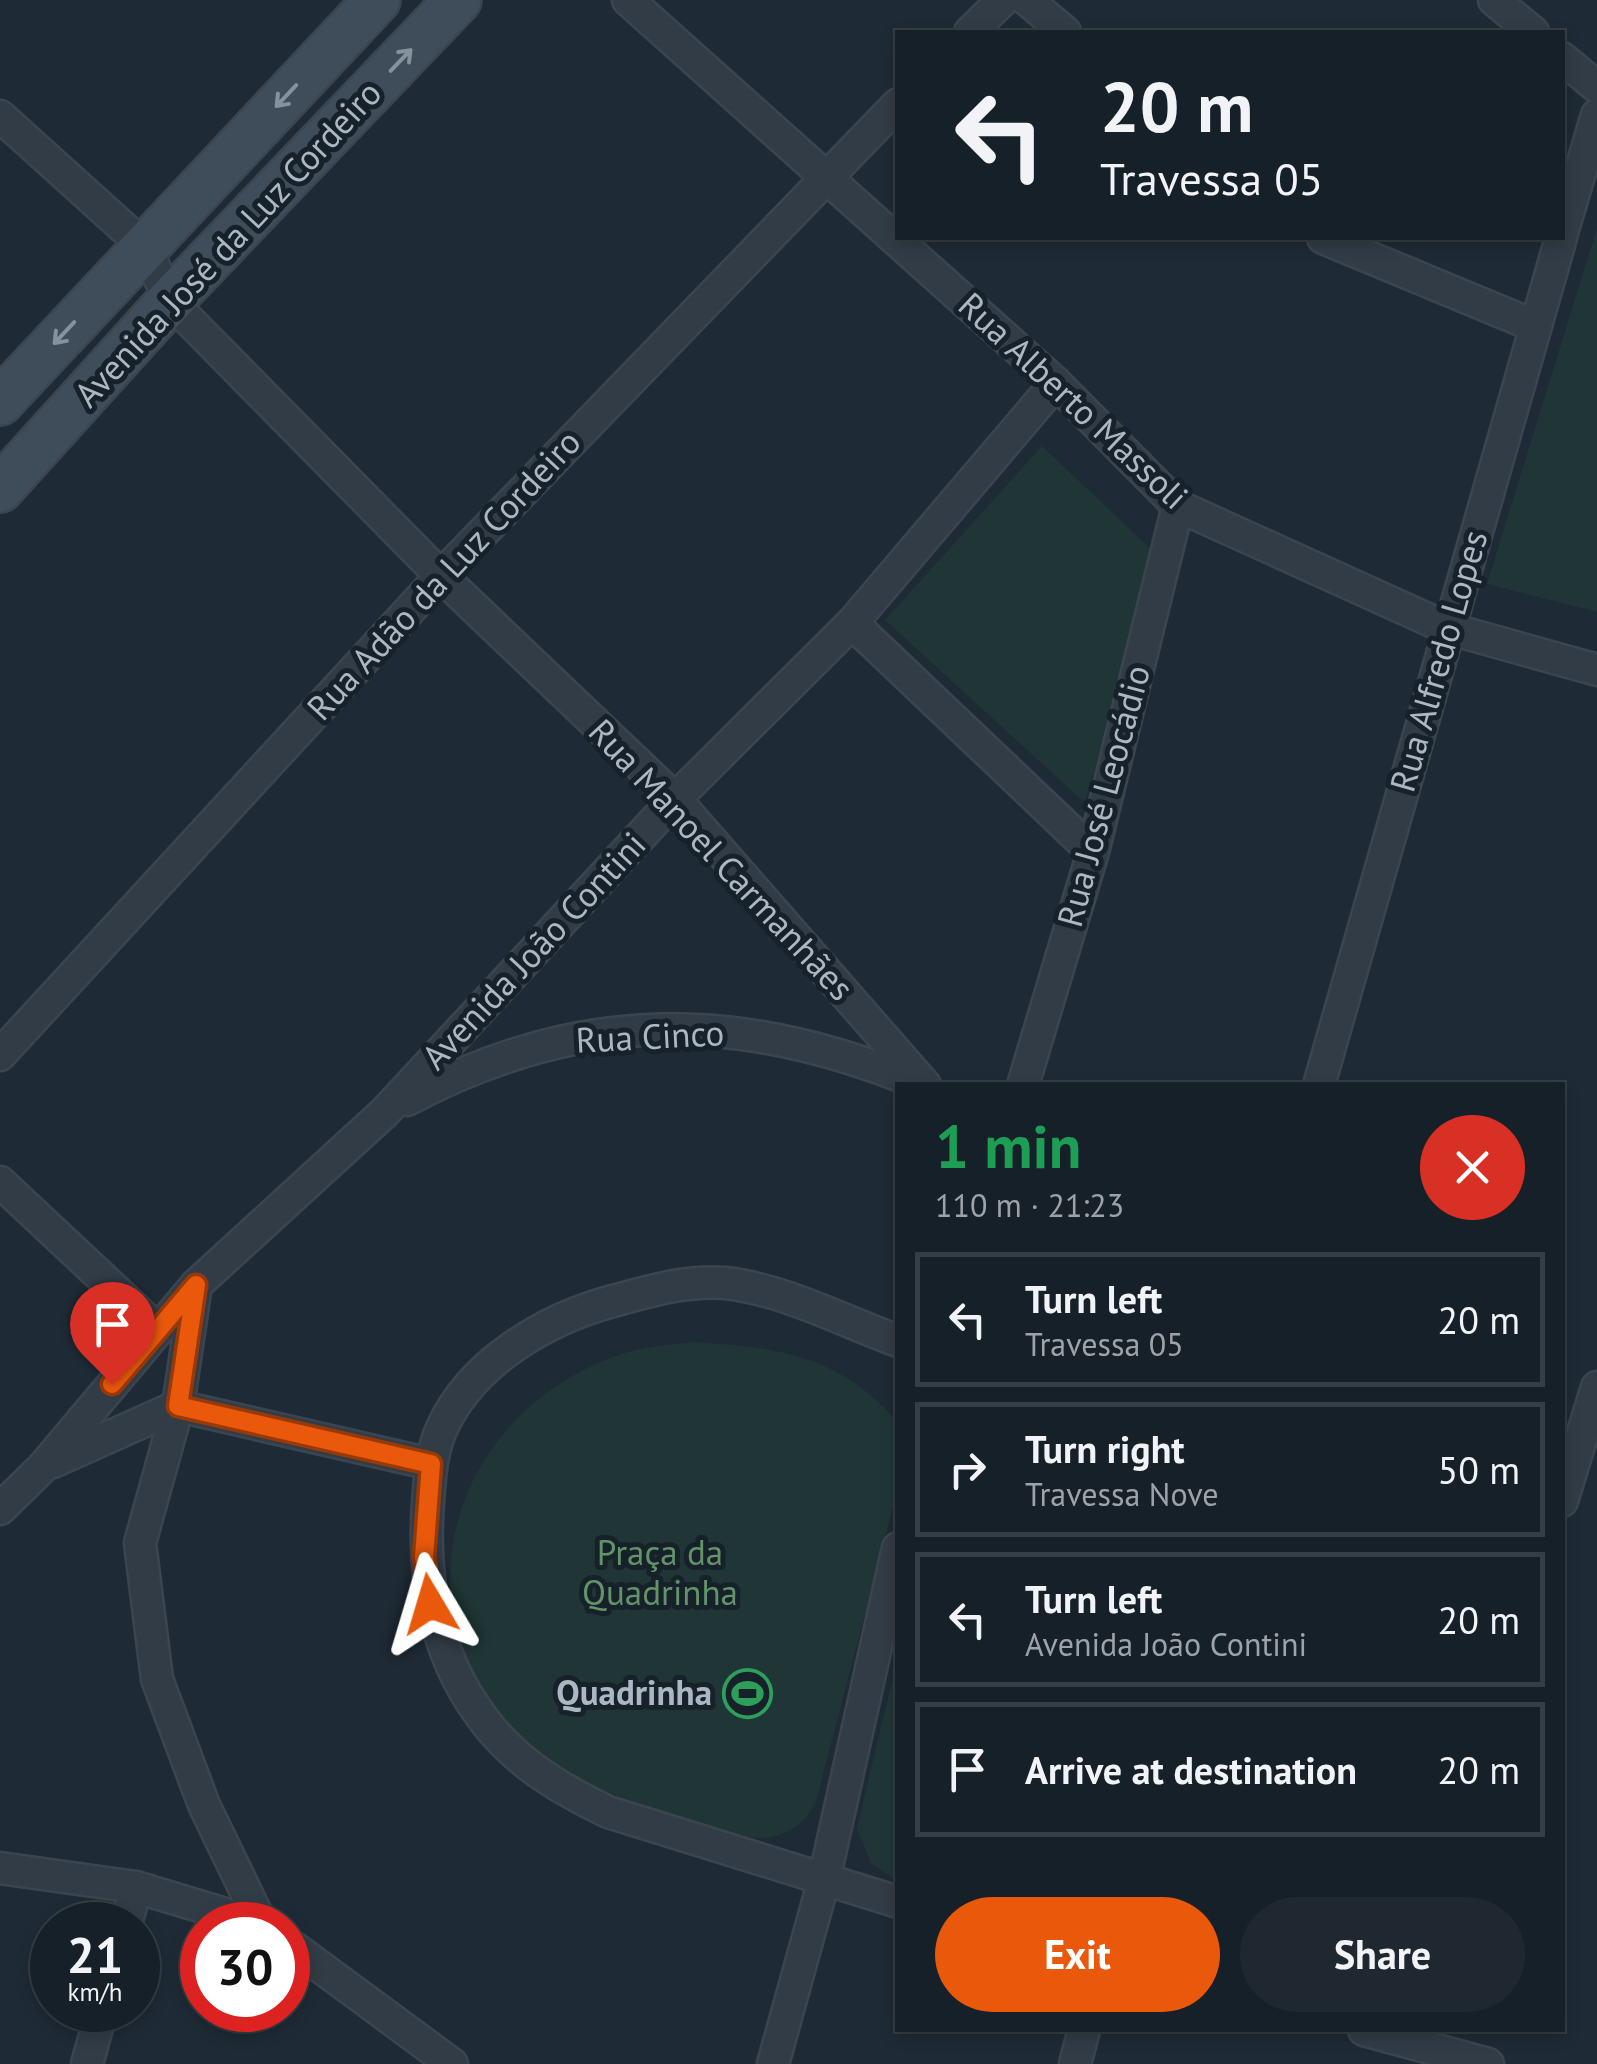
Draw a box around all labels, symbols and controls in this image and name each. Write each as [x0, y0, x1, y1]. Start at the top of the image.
one-way arrow [389, 48, 413, 72]
text: 20 m [1100, 61, 1253, 151]
street label: Avenida José da Luz Cordeiro [64, 70, 391, 416]
icon: left [935, 70, 1065, 200]
one-way arrow [274, 84, 298, 108]
text: Travessa 05 [1100, 149, 1323, 207]
street label: Rua Alberto Massoli [949, 282, 1198, 519]
one-way arrow [52, 321, 76, 345]
street label: Rua Adão da Luz Cordeiro [296, 419, 590, 730]
street label: Rua Alfredo Lopes [1379, 525, 1497, 797]
street label: Rua José Leocádio [1046, 660, 1160, 932]
street label: Rua Manoel Carmanhães [579, 709, 864, 1010]
street label: Avenida João Contini [411, 822, 655, 1079]
street label: Rua Cinco [575, 1009, 725, 1063]
text: 1 min [935, 1107, 1081, 1185]
button: close [1420, 1115, 1525, 1220]
text: 110 m · 21:23 [935, 1184, 1124, 1226]
text: Turn left [1025, 1274, 1162, 1323]
pin [70, 1282, 155, 1385]
icon: left [940, 1292, 995, 1347]
text: 20 m [1438, 1295, 1520, 1344]
icon: arrive [85, 1297, 140, 1352]
text: Travessa 05 [1025, 1323, 1184, 1365]
text: Turn right [1025, 1424, 1185, 1473]
icon: right [940, 1442, 995, 1497]
text: 50 m [1438, 1445, 1520, 1494]
text: Travessa Nove [1025, 1473, 1218, 1515]
park label: Praça da Quadrinha [582, 1529, 738, 1615]
position arrow [378, 1552, 482, 1656]
text: Turn left [1025, 1574, 1162, 1623]
icon: left [940, 1592, 995, 1647]
text: 20 m [1438, 1595, 1520, 1644]
text: Avenida João Contini [1025, 1623, 1307, 1665]
sports icon: Quadrinha [721, 1667, 773, 1719]
place label: Quadrinha [556, 1669, 712, 1715]
icon: arrive [940, 1742, 995, 1797]
text: Arrive at destination [1025, 1745, 1357, 1794]
text: 20 m [1438, 1745, 1520, 1794]
button: Exit [935, 1897, 1220, 2012]
button: Share [1240, 1897, 1525, 2012]
speed limit sign: 30 [180, 1902, 310, 2032]
text: 21 [67, 1922, 123, 1987]
text: km/h [68, 1976, 122, 2008]

